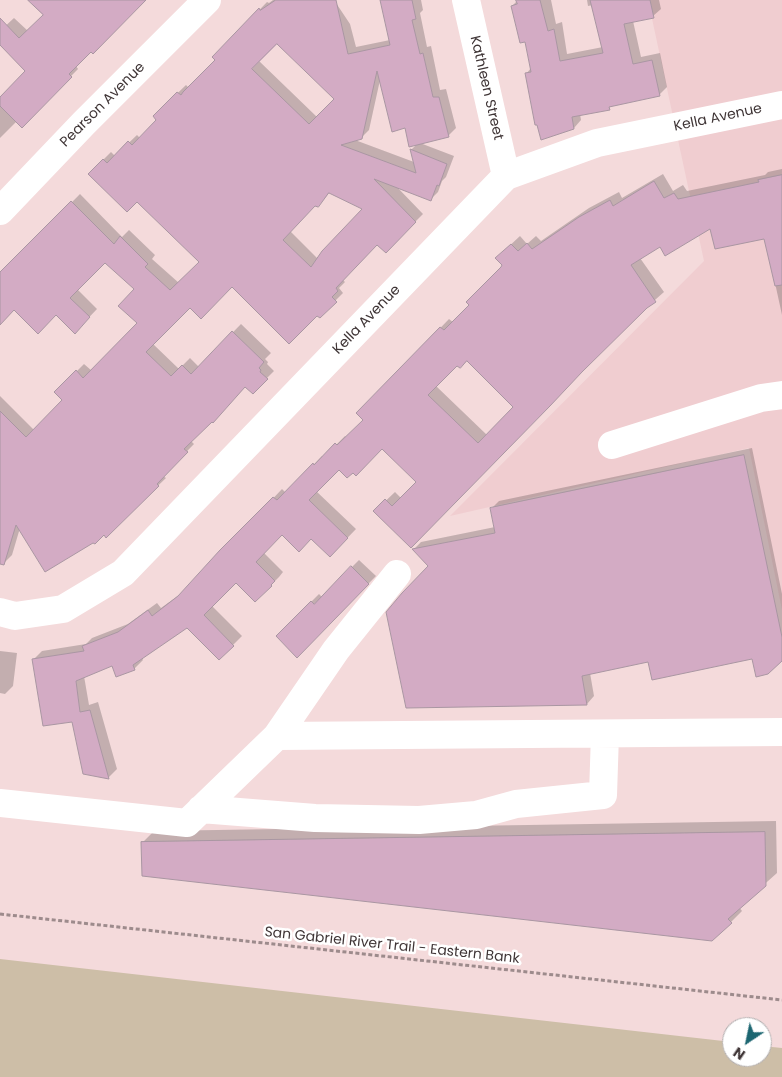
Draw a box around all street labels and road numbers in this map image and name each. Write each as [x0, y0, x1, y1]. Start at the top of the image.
street label: Kathleen Street [466, 34, 506, 142]
street label: Pearson Avenue [57, 59, 149, 151]
street label: Kella Avenue [672, 100, 764, 136]
street label: Kella Avenue [330, 282, 404, 358]
street label: San Gabriel River Trail - Eastern Bank [264, 924, 520, 968]

